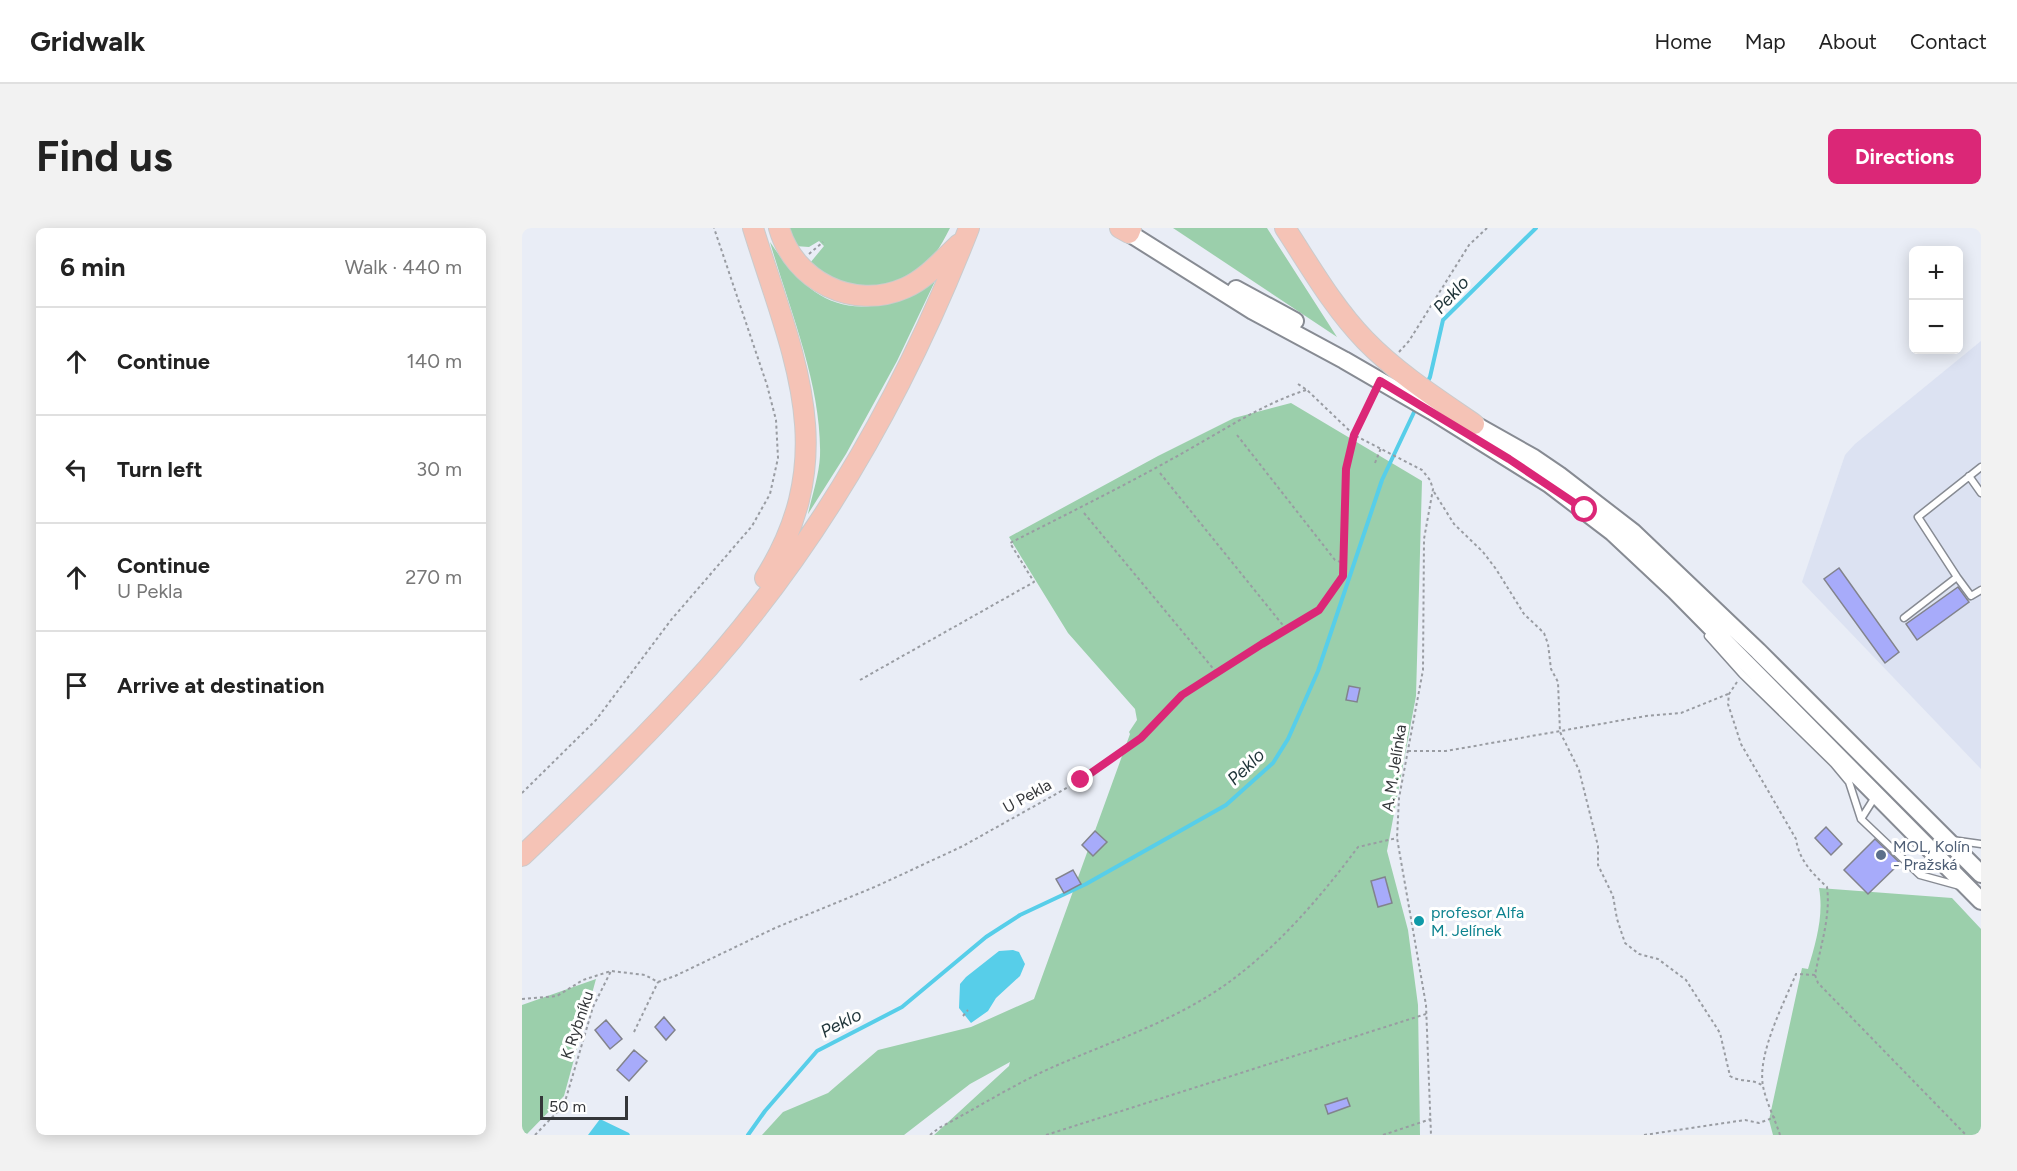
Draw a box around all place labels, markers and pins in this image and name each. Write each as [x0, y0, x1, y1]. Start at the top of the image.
place label: MOL, Kolín - Pražská [1893, 837, 1970, 874]
marker: MOL, Kolín - Pražská [1874, 848, 1888, 862]
place label: profesor Alfa M. Jelínek [1431, 903, 1524, 940]
marker: profesor Alfa M. Jelínek [1412, 914, 1426, 928]

